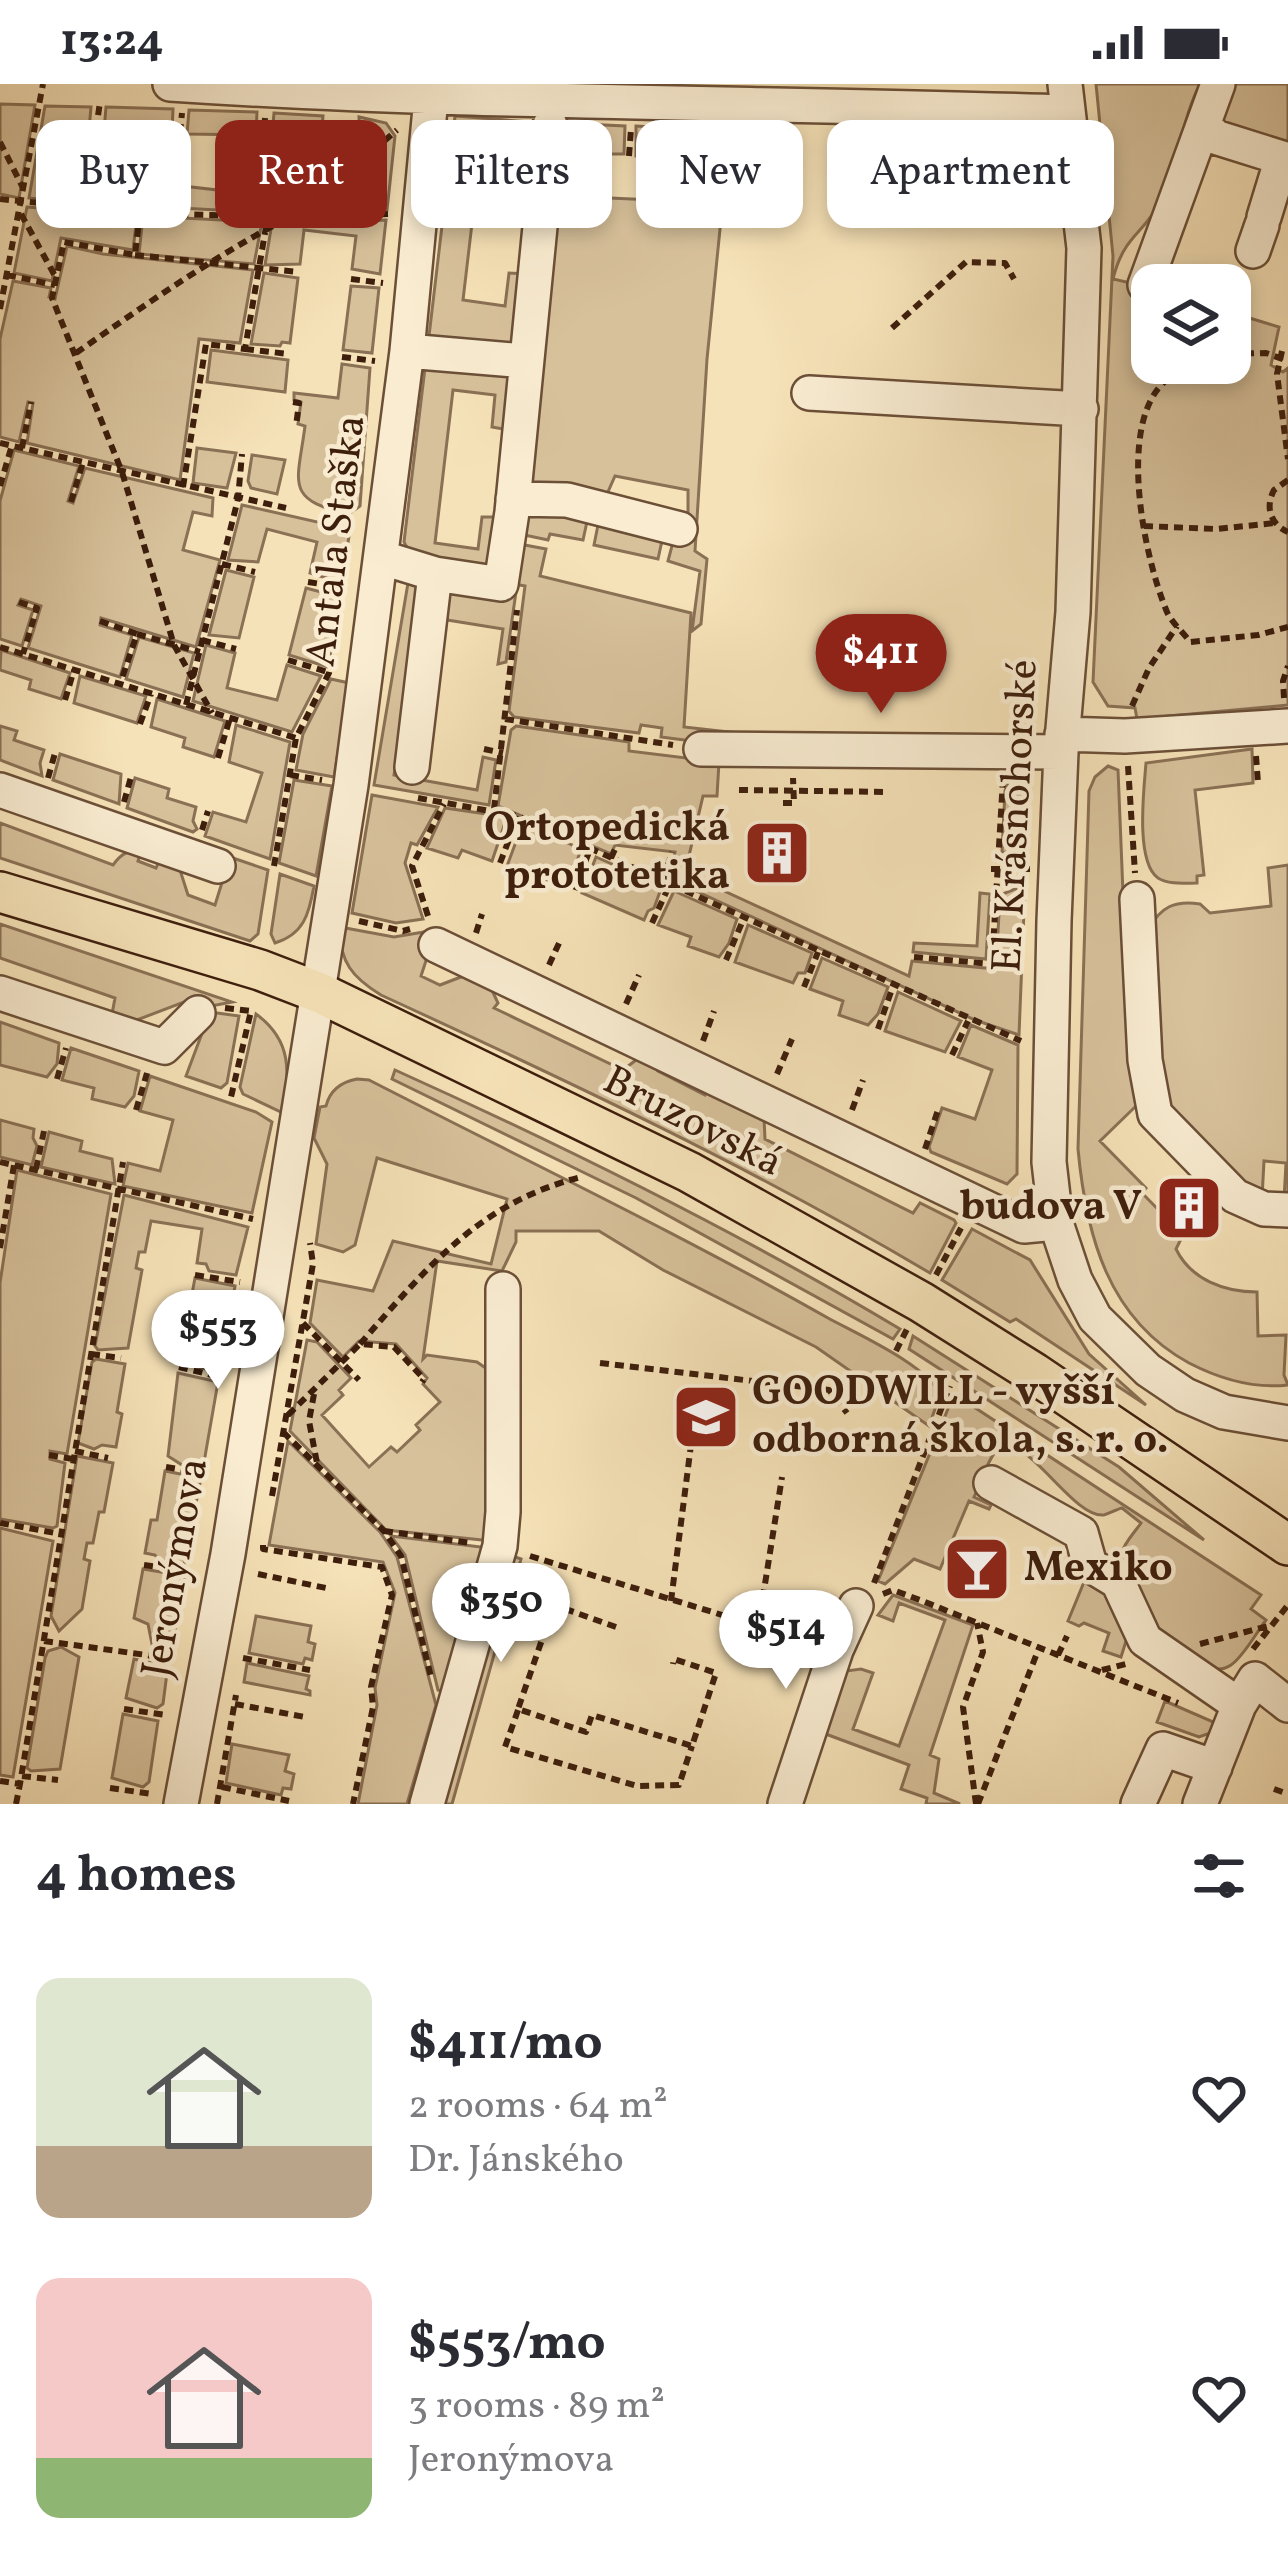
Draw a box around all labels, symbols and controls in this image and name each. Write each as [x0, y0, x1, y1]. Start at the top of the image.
text: 13:24 [60, 11, 164, 74]
chip: Buy [36, 120, 191, 228]
chip: Rent [215, 120, 387, 228]
chip: Filters [411, 120, 612, 228]
chip: New [636, 120, 803, 228]
chip: Apartment [827, 120, 1114, 228]
map controls [1131, 264, 1251, 384]
button: layers [1131, 264, 1251, 384]
street label: Antala Staška [293, 412, 383, 670]
pin: $411 [810, 614, 952, 716]
text: $411 [843, 626, 919, 680]
street label: El. Krásnohorské [979, 658, 1055, 974]
place label: Ortopedická prototetika [484, 800, 730, 907]
building icon: Ortopedická prototetika [742, 818, 812, 888]
street label: Bruzovská [592, 1053, 792, 1193]
building icon: budova V [1154, 1173, 1224, 1243]
place label: budova V [960, 1179, 1142, 1238]
pin: $553 [147, 1290, 289, 1392]
text: $553 [178, 1302, 258, 1356]
place label: GOODWILL - vyšší odborná škola, s. r. o. [752, 1364, 1169, 1471]
school or university icon: GOODWILL - vyšší odborná škola, s. r. o. [671, 1382, 741, 1452]
street label: Jeronýmova [129, 1454, 225, 1682]
bar icon: Mexiko [942, 1534, 1012, 1604]
place label: Mexiko [1024, 1540, 1173, 1599]
pin: $350 [430, 1563, 572, 1665]
text: $350 [459, 1575, 543, 1629]
pin: $514 [715, 1590, 857, 1692]
text: $514 [746, 1602, 826, 1656]
text: 4 homes [36, 1841, 237, 1912]
icon: filters [1186, 1843, 1252, 1909]
text: $411/mo [408, 2009, 603, 2080]
icon: home [132, 2026, 276, 2170]
icon: heart [1186, 2065, 1252, 2131]
text: 2 rooms · 64 m² [408, 2080, 668, 2134]
text: Dr. Jánského [408, 2134, 624, 2188]
text: $553/mo [408, 2309, 606, 2380]
icon: home [132, 2326, 276, 2470]
icon: heart [1186, 2365, 1252, 2431]
text: 3 rooms · 89 m² [408, 2380, 665, 2434]
text: Jeronýmova [408, 2434, 614, 2488]

